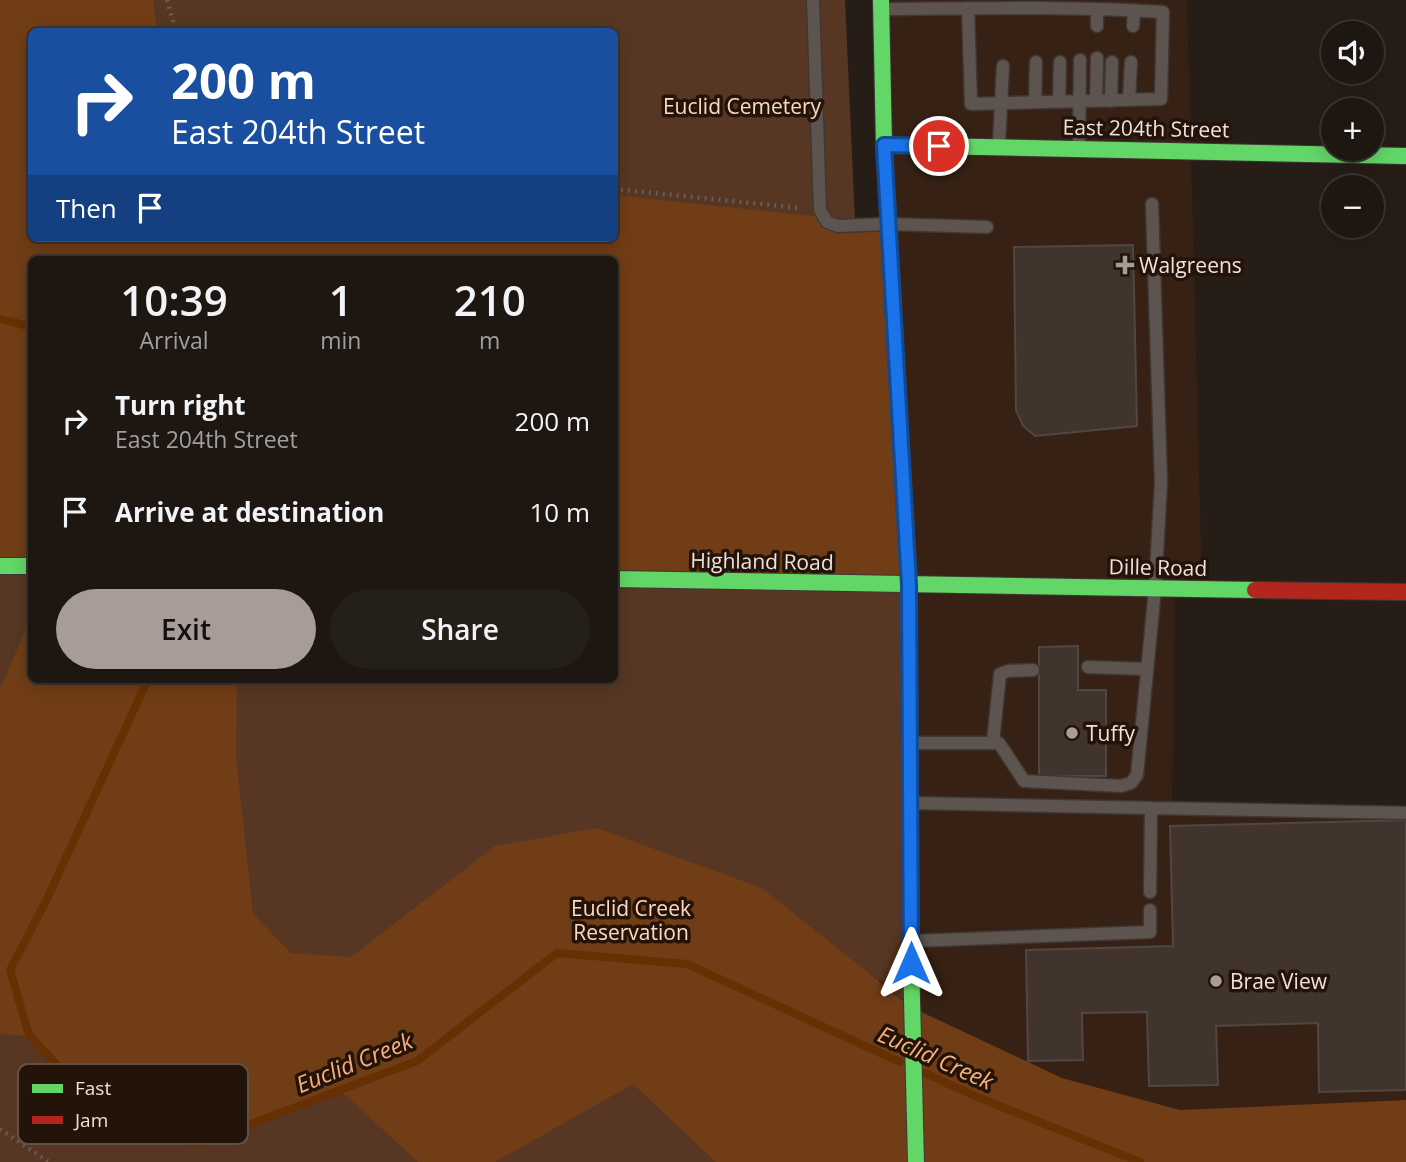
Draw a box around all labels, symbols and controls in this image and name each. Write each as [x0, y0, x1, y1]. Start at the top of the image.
map controls [1321, 21, 1384, 238]
button: sound [1321, 21, 1384, 84]
text: 200 m [171, 47, 316, 113]
icon: right [56, 56, 147, 147]
park label: Euclid Cemetery [663, 92, 822, 120]
button: + [1321, 98, 1384, 161]
text: East 204th Street [171, 110, 425, 153]
street label: East 204th Street [1062, 113, 1230, 143]
pin [909, 116, 969, 176]
icon: arrive [920, 127, 958, 165]
button: − [1321, 175, 1384, 238]
icon: arrive [131, 189, 169, 227]
text: Then [56, 190, 117, 226]
place label: Walgreens [1139, 251, 1242, 279]
marker: Walgreens [1117, 257, 1133, 273]
text: 10:39 [120, 271, 228, 328]
text: 1 [329, 271, 353, 328]
text: 210 [454, 271, 526, 328]
text: Arrival [139, 324, 209, 356]
text: min [320, 324, 361, 356]
text: m [479, 324, 500, 356]
text: Turn right [115, 387, 246, 423]
icon: right [56, 402, 94, 440]
text: 200 m [515, 403, 590, 439]
text: East 204th Street [115, 423, 298, 455]
icon: arrive [56, 493, 94, 531]
text: Arrive at destination [115, 494, 384, 530]
text: 10 m [529, 494, 590, 530]
street label: Highland Road [690, 546, 834, 576]
street label: Dille Road [1109, 552, 1207, 582]
button: Exit [56, 589, 316, 669]
button: Share [330, 589, 590, 669]
place label: Tuffy [1086, 719, 1136, 747]
marker: Tuffy [1064, 725, 1080, 741]
park label: Euclid Creek Reservation [571, 894, 691, 946]
position arrow [874, 926, 948, 1000]
place label: Brae View [1230, 967, 1328, 995]
marker: Brae View [1208, 973, 1224, 989]
water label: Euclid Creek [873, 1017, 999, 1097]
water label: Euclid Creek [291, 1024, 418, 1100]
legend [18, 1064, 248, 1144]
text: Fast [75, 1075, 111, 1101]
text: Jam [73, 1107, 108, 1133]

